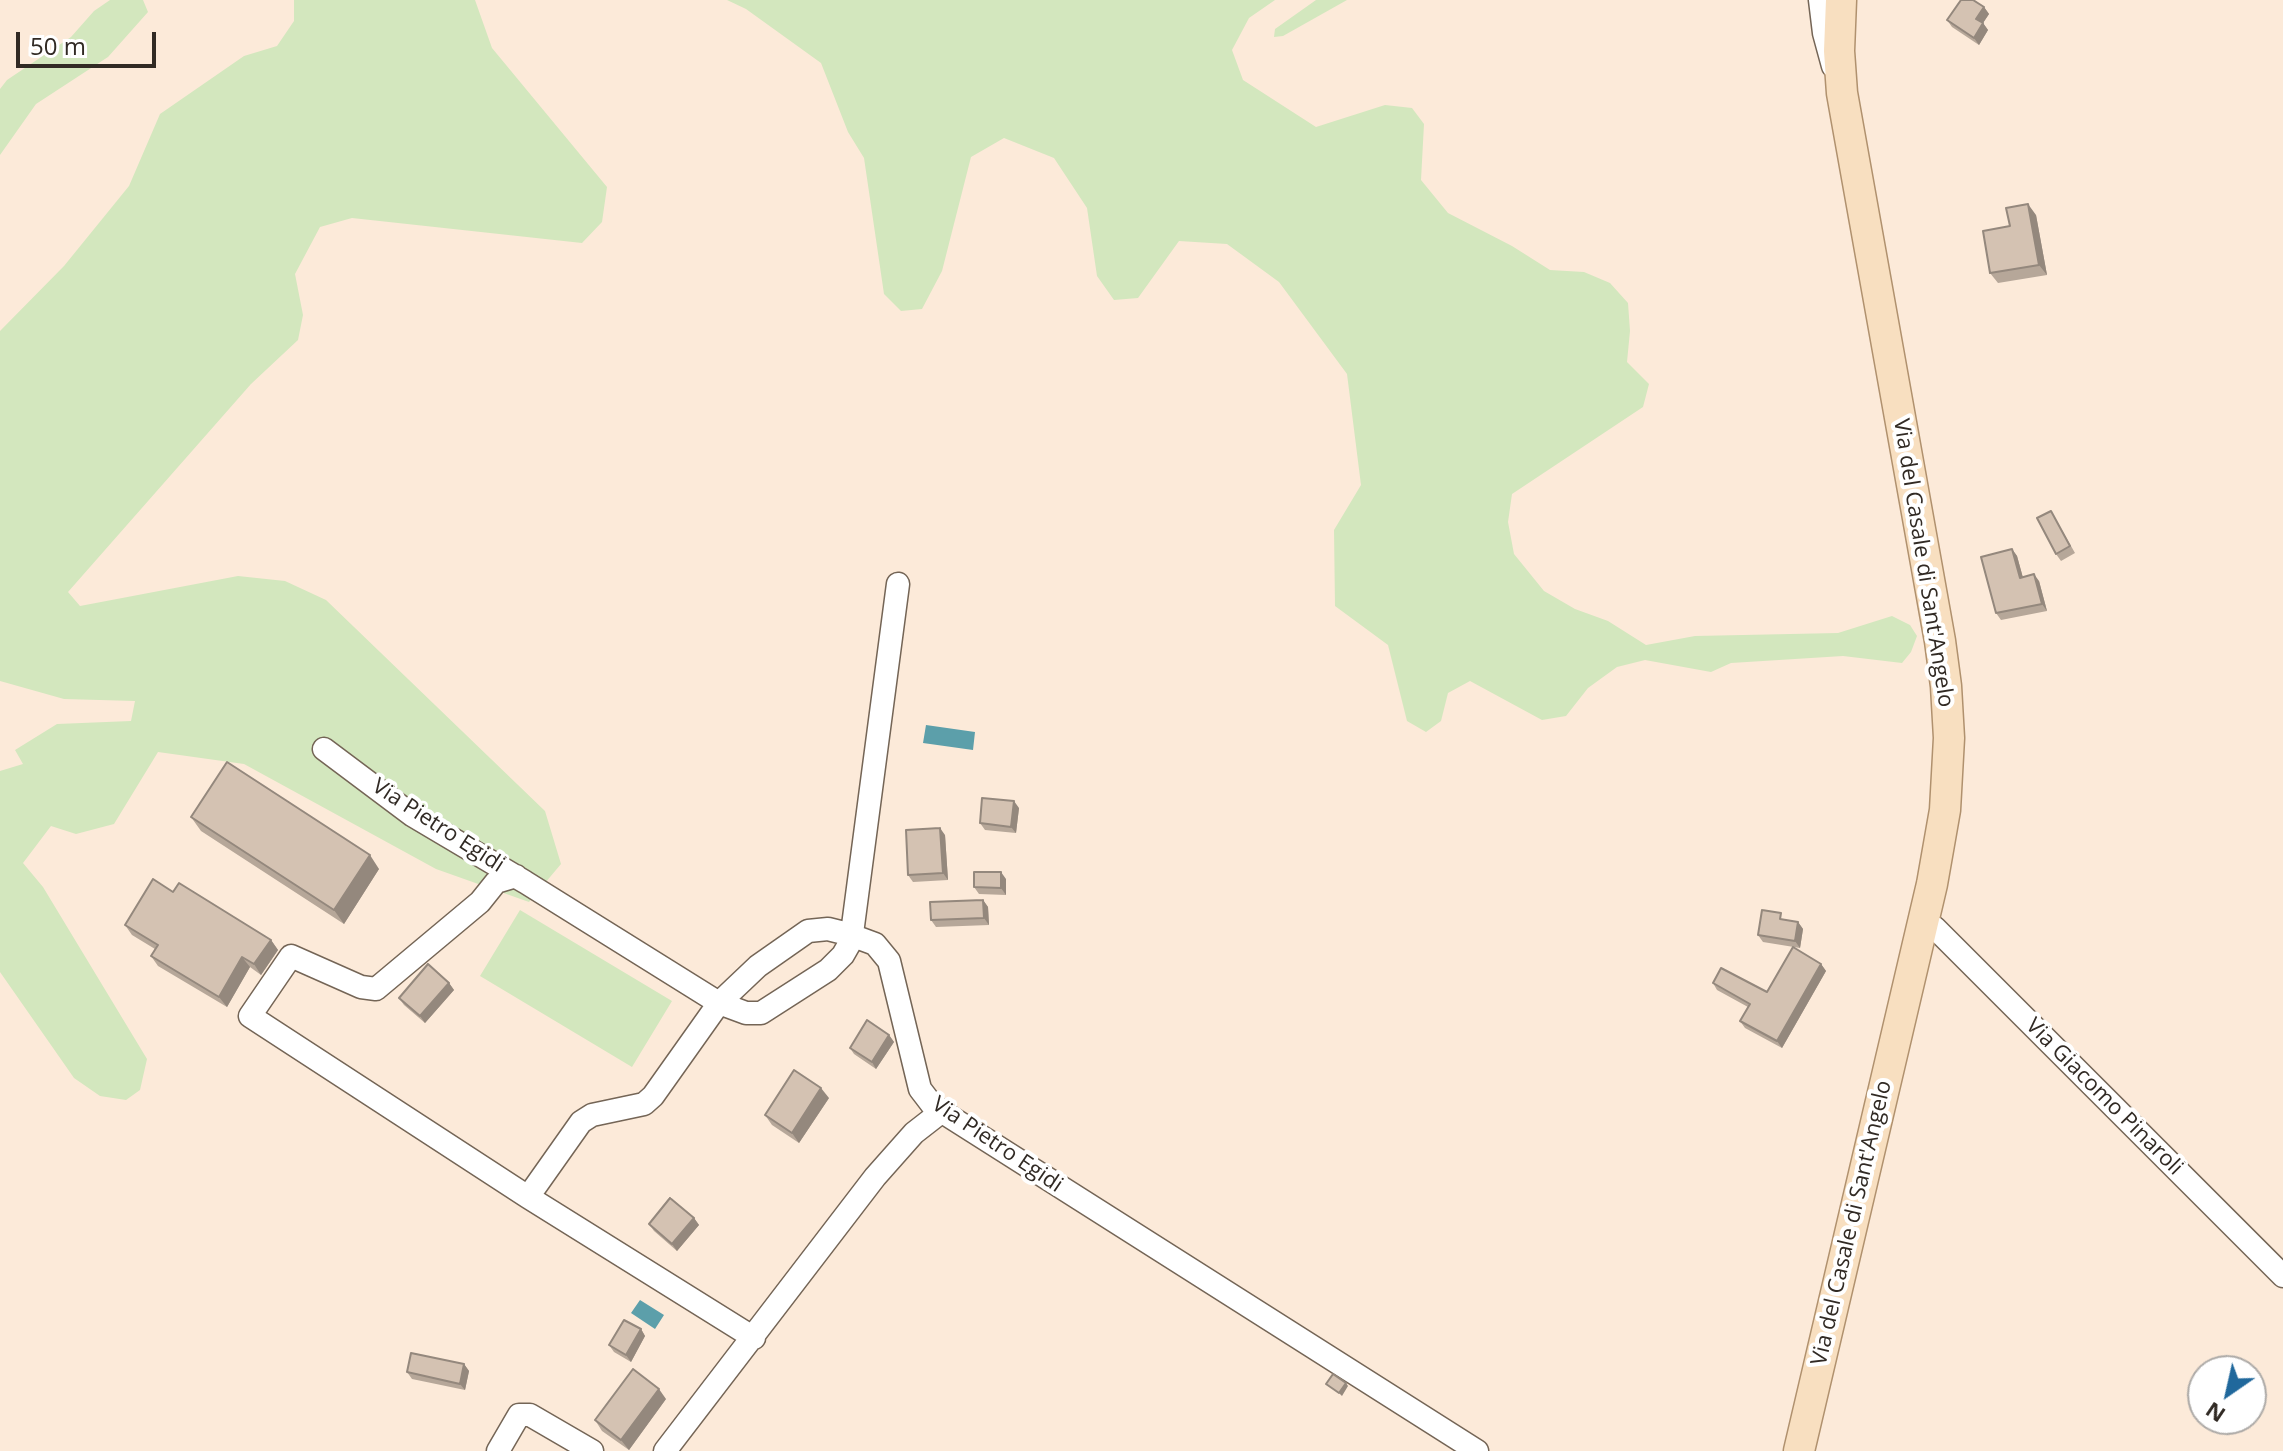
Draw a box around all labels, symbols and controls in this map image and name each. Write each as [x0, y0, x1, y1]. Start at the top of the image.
scale bar [20, 16, 160, 66]
text: 50 m [30, 29, 86, 62]
street label: Via del Casale di Sant'Angelo [1887, 417, 1959, 709]
street label: Via Pietro Egidi [367, 773, 509, 879]
street label: Via Giacomo Pinaroli [2020, 1013, 2188, 1181]
street label: Via del Casale di Sant'Angelo [1806, 1078, 1898, 1368]
street label: Via Pietro Egidi [926, 1091, 1068, 1199]
north arrow [2187, 1355, 2267, 1435]
text: N [2199, 1396, 2231, 1431]

